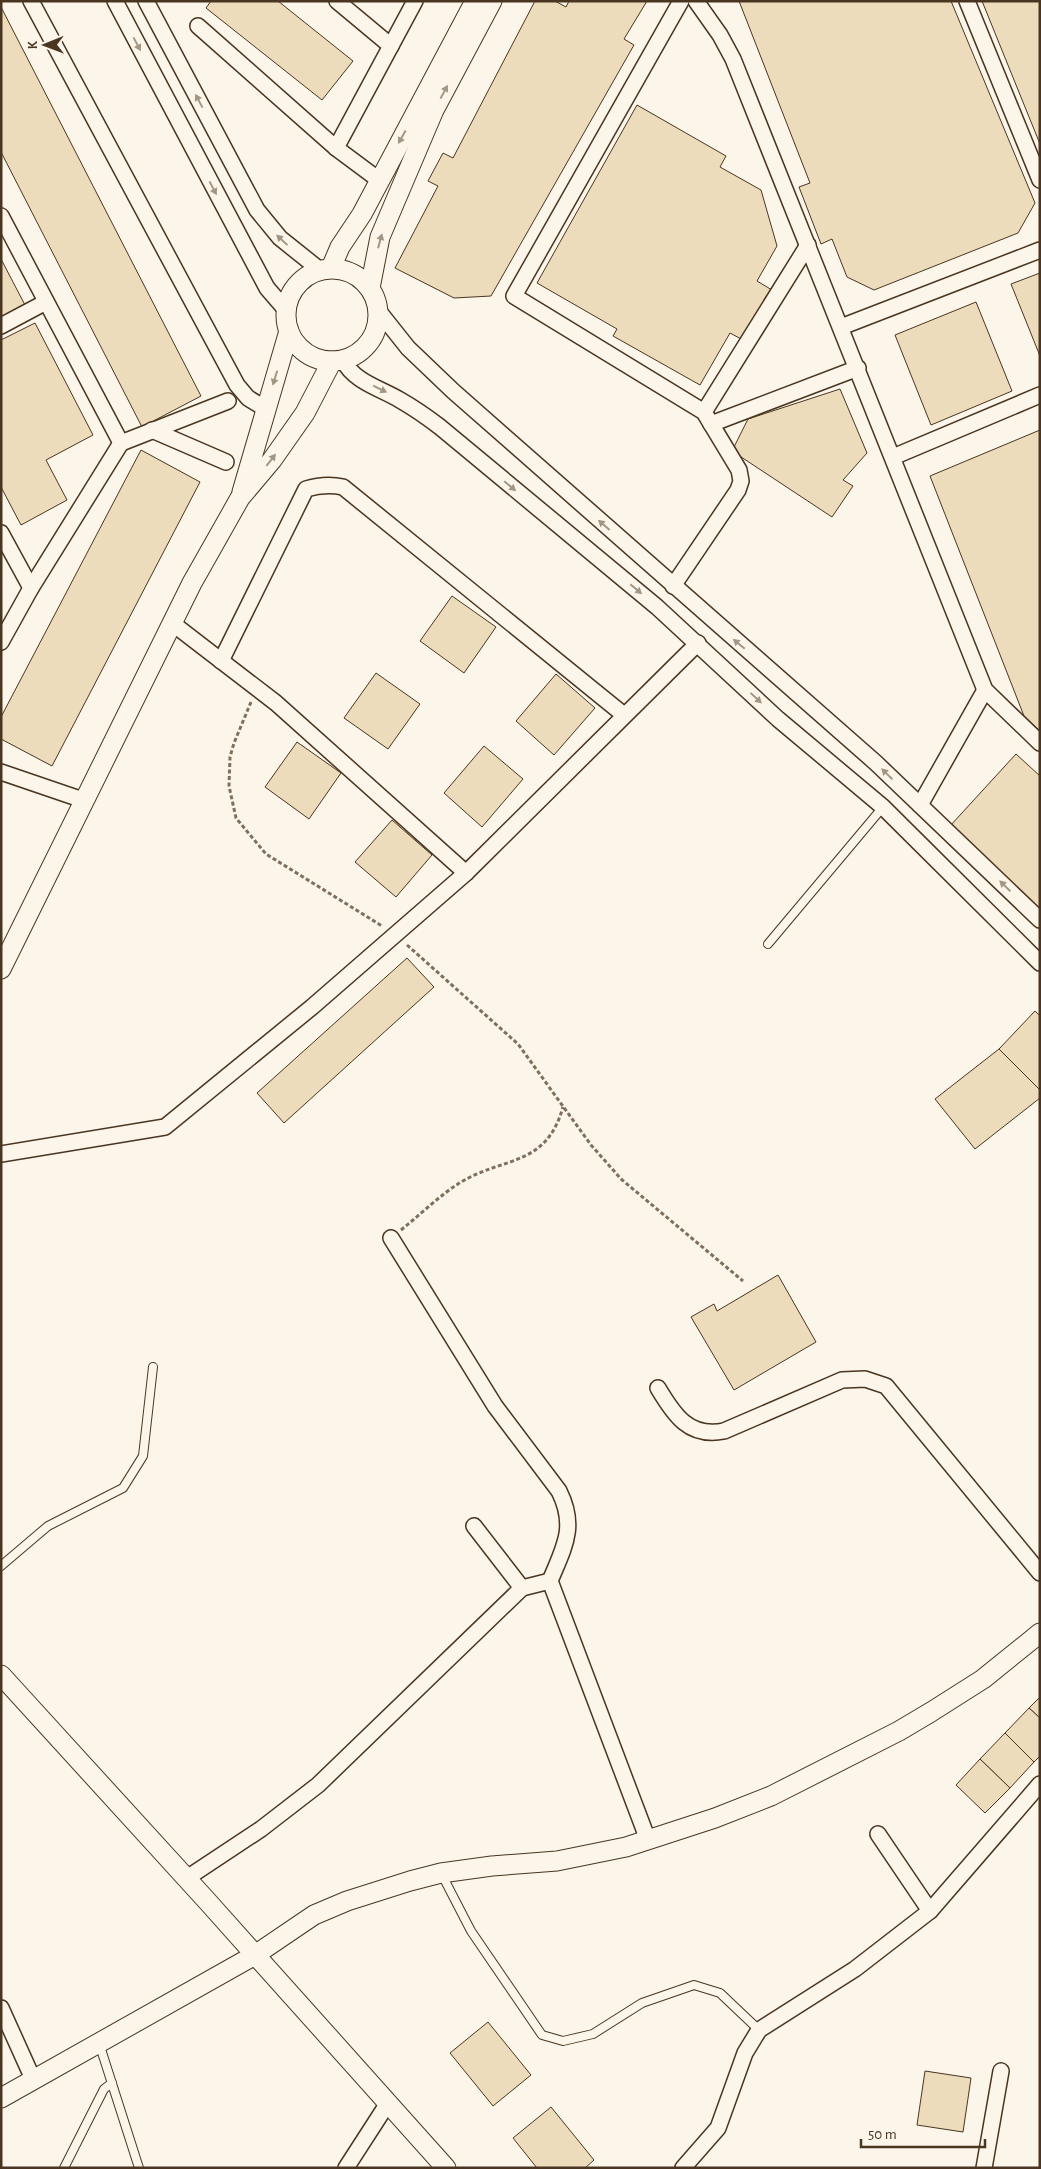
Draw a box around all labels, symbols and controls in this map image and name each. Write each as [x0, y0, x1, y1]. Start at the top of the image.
north arrow [20, 20, 70, 70]
one-way arrow [133, 37, 141, 52]
text: K [26, 40, 40, 49]
one-way arrow [440, 84, 448, 99]
one-way arrow [195, 94, 203, 109]
one-way arrow [398, 129, 406, 144]
one-way arrow [209, 181, 217, 195]
one-way arrow [376, 233, 384, 248]
one-way arrow [277, 234, 289, 246]
one-way arrow [270, 371, 278, 386]
one-way arrow [373, 386, 387, 394]
one-way arrow [266, 454, 277, 467]
one-way arrow [503, 480, 516, 491]
one-way arrow [598, 519, 610, 531]
one-way arrow [629, 584, 642, 595]
one-way arrow [733, 638, 746, 649]
one-way arrow [750, 692, 762, 704]
one-way arrow [882, 768, 894, 780]
one-way arrow [999, 880, 1011, 892]
scale bar [861, 2116, 985, 2148]
text: 50 m [868, 2127, 897, 2142]

